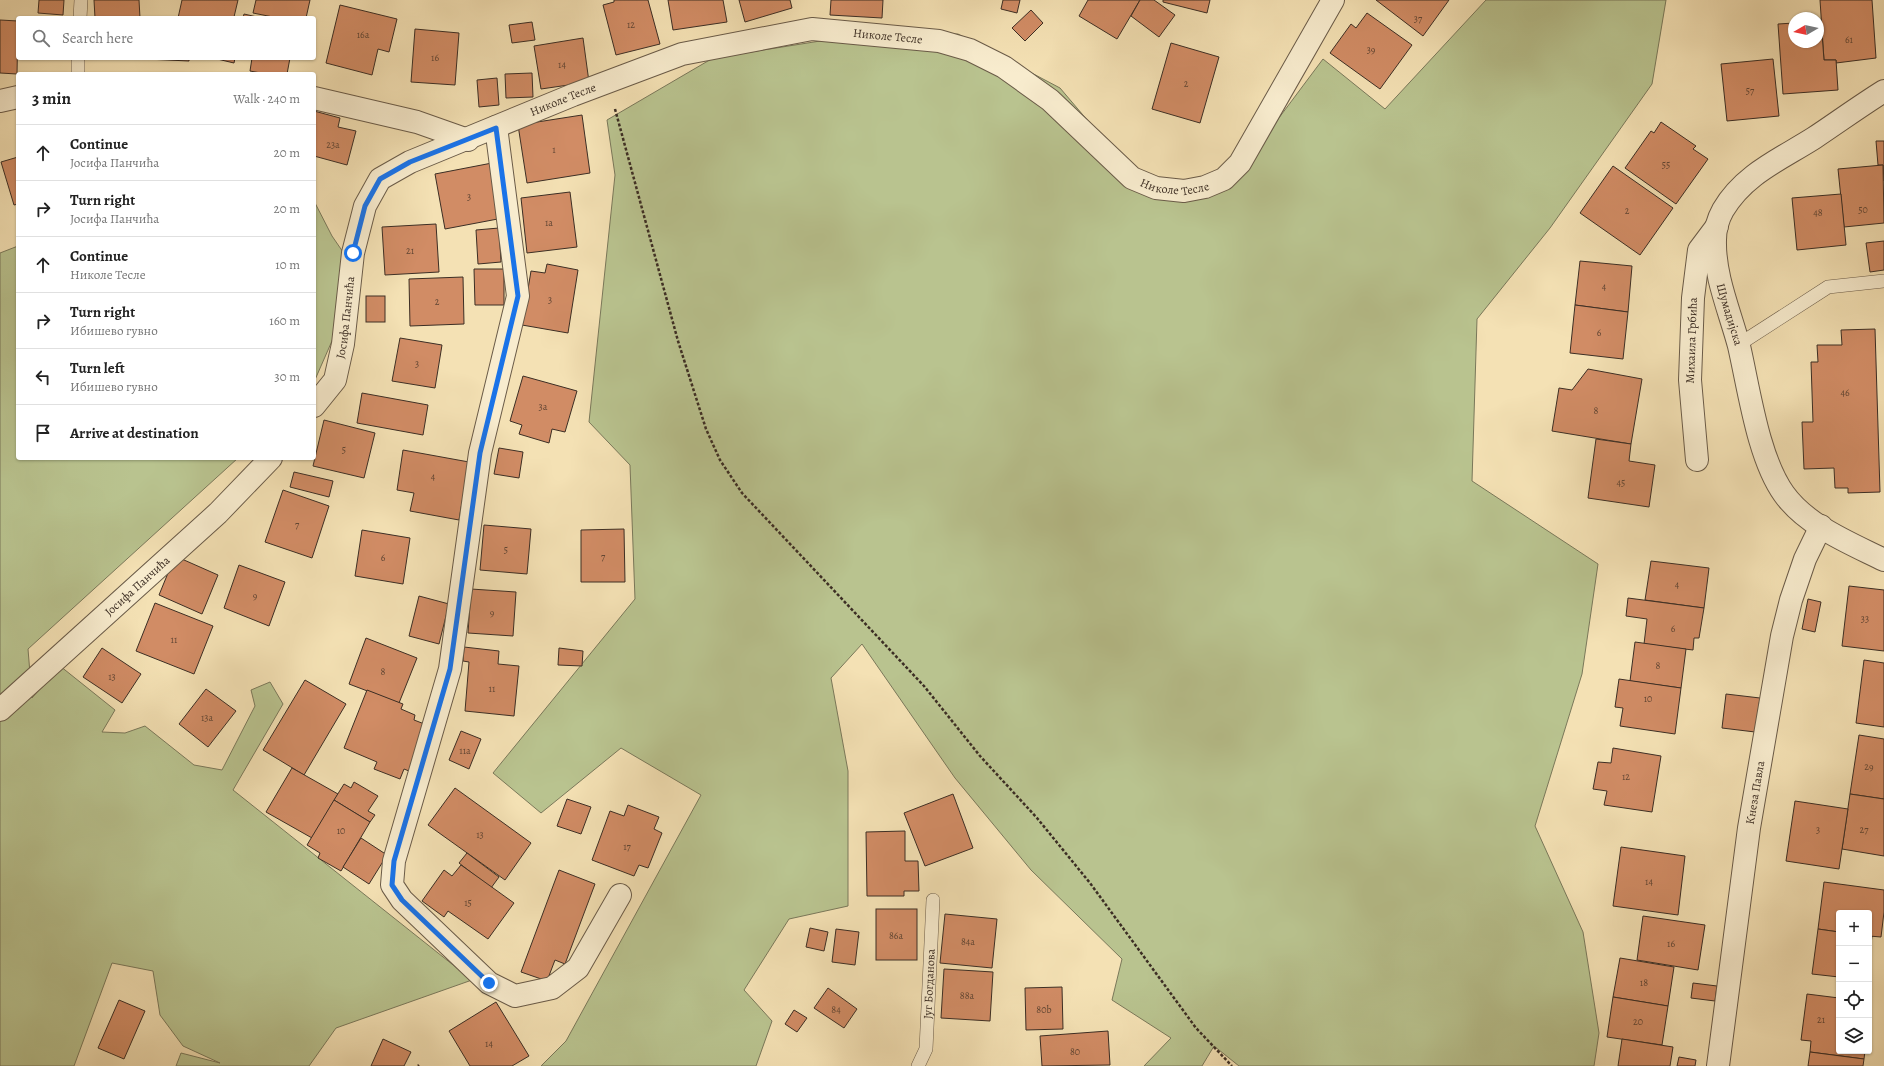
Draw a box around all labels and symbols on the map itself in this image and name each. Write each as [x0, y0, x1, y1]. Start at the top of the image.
house number: 37 [1414, 12, 1423, 25]
north arrow [1788, 12, 1824, 48]
house number: 12 [627, 18, 635, 31]
street label: Николе Тесле [852, 25, 923, 47]
house number: 16a [357, 28, 370, 41]
house number: 61 [1845, 33, 1854, 46]
house number: 39 [1367, 43, 1376, 56]
house number: 16 [431, 51, 439, 64]
house number: 14 [558, 58, 566, 71]
house number: 2 [1184, 77, 1189, 90]
street label: Николе Тесле [528, 79, 598, 120]
house number: 57 [1746, 84, 1755, 97]
house number: 23a [326, 138, 340, 151]
house number: 1 [552, 143, 556, 156]
house number: 55 [1662, 158, 1670, 171]
street label: Николе Тесле [1138, 174, 1212, 199]
house number: 3 [467, 190, 471, 203]
house number: 50 [1858, 203, 1868, 216]
house number: 2 [1625, 204, 1630, 217]
house number: 48 [1813, 206, 1823, 219]
house number: 1a [545, 216, 553, 229]
route start [344, 244, 362, 262]
house number: 21 [406, 244, 415, 257]
street label: Јосифа Панчића [332, 275, 358, 360]
house number: 4 [1602, 280, 1607, 293]
street label: Шумадијска [1713, 281, 1747, 348]
house number: 3 [548, 293, 552, 306]
house number: 2 [435, 295, 440, 308]
street label: Михаила Грбића [1682, 296, 1701, 384]
house number: 6 [1597, 326, 1602, 339]
house number: 3 [415, 357, 419, 370]
house number: 46 [1840, 386, 1850, 399]
house number: 3a [539, 400, 548, 413]
house number: 8 [1594, 404, 1599, 417]
house number: 5 [342, 443, 346, 456]
house number: 4 [431, 470, 436, 483]
house number: 45 [1617, 476, 1625, 489]
house number: 7 [295, 518, 300, 531]
house number: 5 [504, 543, 508, 556]
house number: 7 [601, 550, 606, 563]
house number: 6 [381, 551, 386, 564]
street label: Јосифа Панчића [101, 552, 174, 620]
house number: 4 [1675, 578, 1680, 591]
house number: 9 [253, 589, 258, 602]
house number: 9 [490, 606, 495, 619]
house number: 33 [1861, 612, 1869, 625]
house number: 6 [1671, 622, 1676, 635]
house number: 11 [171, 633, 178, 646]
house number: 8 [1656, 659, 1661, 672]
house number: 8 [381, 665, 386, 678]
house number: 13 [108, 670, 116, 683]
house number: 11 [489, 682, 496, 695]
house number: 10 [1644, 692, 1652, 705]
house number: 13a [201, 711, 213, 724]
house number: 11a [459, 744, 471, 757]
street label: Кнеза Павла [1742, 759, 1769, 826]
house number: 29 [1864, 760, 1874, 773]
house number: 12 [1622, 770, 1630, 783]
house number: 3 [1816, 823, 1820, 836]
house number: 27 [1860, 823, 1869, 836]
house number: 10 [337, 824, 345, 837]
house number: 13 [476, 828, 484, 841]
house number: 17 [623, 840, 632, 853]
house number: 14 [1645, 875, 1653, 888]
house number: 15 [464, 896, 472, 909]
house number: 86a [889, 929, 903, 942]
house number: 84a [961, 935, 975, 948]
house number: 16 [1667, 937, 1675, 950]
street label: Југ Богданова [919, 948, 939, 1019]
route end [480, 974, 498, 992]
house number: 18 [1640, 976, 1648, 989]
house number: 88a [960, 989, 975, 1002]
house number: 84 [831, 1003, 841, 1016]
house number: 80b [1036, 1003, 1052, 1016]
house number: 21 [1817, 1013, 1826, 1026]
house number: 20 [1633, 1015, 1643, 1028]
house number: 14 [485, 1037, 493, 1050]
house number: 80 [1070, 1045, 1080, 1058]

